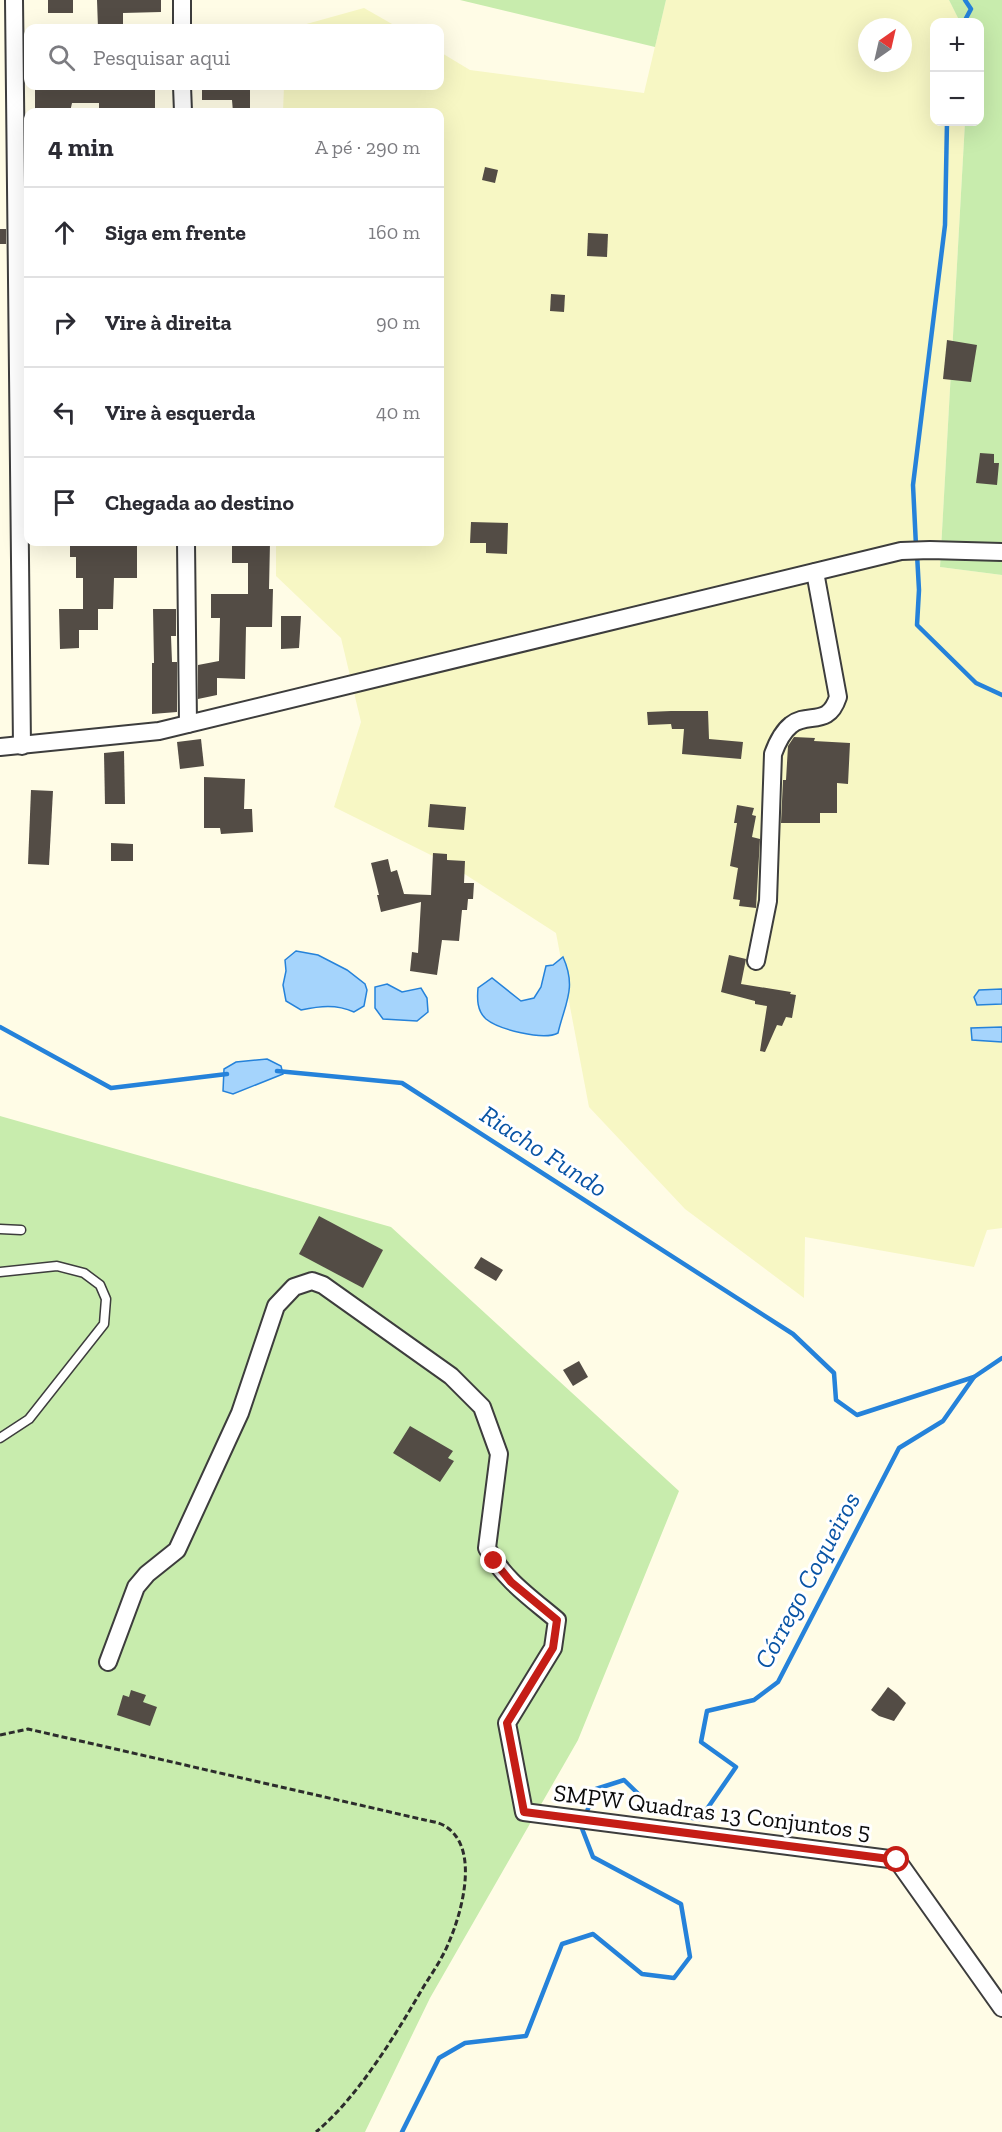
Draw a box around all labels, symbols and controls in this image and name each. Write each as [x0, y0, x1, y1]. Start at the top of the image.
north arrow [858, 18, 912, 72]
map controls [930, 18, 984, 126]
button: + [930, 18, 984, 72]
search box [24, 24, 444, 90]
icon: search [45, 41, 78, 74]
text: Pesquisar aqui [93, 44, 230, 71]
button: − [930, 72, 984, 126]
text: 4 min [48, 131, 114, 163]
text: A pé · 290 m [315, 135, 420, 159]
icon: ahead [48, 216, 81, 249]
text: Siga em frente [105, 219, 246, 246]
text: 160 m [368, 220, 420, 244]
icon: right [48, 306, 81, 339]
text: Vire à direita [105, 309, 232, 336]
text: 90 m [376, 310, 420, 334]
icon: left [48, 396, 81, 429]
text: Vire à esquerda [105, 399, 255, 426]
text: 40 m [376, 400, 420, 424]
icon: arrive [48, 486, 81, 519]
text: Chegada ao destino [105, 489, 294, 516]
water label: Riacho Fundo [474, 1098, 614, 1204]
water label: Córrego Coqueiros [747, 1486, 867, 1674]
route end [480, 1547, 506, 1573]
street label: SMPW Quadras 13 Conjuntos 5 [552, 1778, 872, 1845]
route start [883, 1846, 909, 1872]

